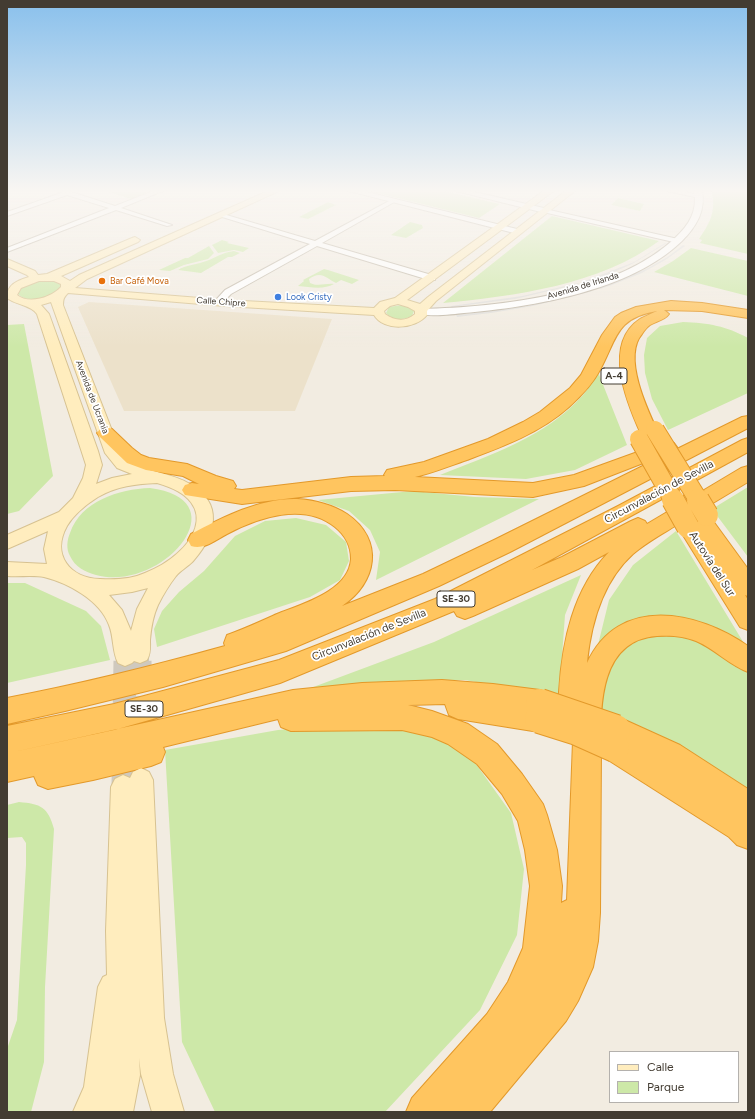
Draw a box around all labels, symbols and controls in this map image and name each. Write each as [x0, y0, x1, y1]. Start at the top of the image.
street label: Avenida de Irlanda [546, 270, 620, 302]
marker: Bar Café Mova [97, 276, 107, 286]
place label: Bar Café Mova [110, 276, 169, 286]
marker: Look Cristy [273, 292, 283, 302]
place label: Look Cristy [286, 292, 332, 302]
street label: Calle Chipre [196, 295, 246, 309]
street label: Avenida de Ucrania [73, 359, 111, 435]
road number: A-4 [601, 368, 627, 384]
street label: Circunvalación de Sevilla [602, 458, 716, 526]
street label: Autovía del Sur [686, 529, 738, 599]
road number: SE-30 [437, 591, 475, 607]
street label: Circunvalación de Sevilla [310, 606, 428, 664]
road number: SE-30 [125, 701, 163, 717]
legend [609, 1051, 739, 1103]
text: Calle [647, 1060, 674, 1074]
text: Parque [647, 1080, 684, 1094]

